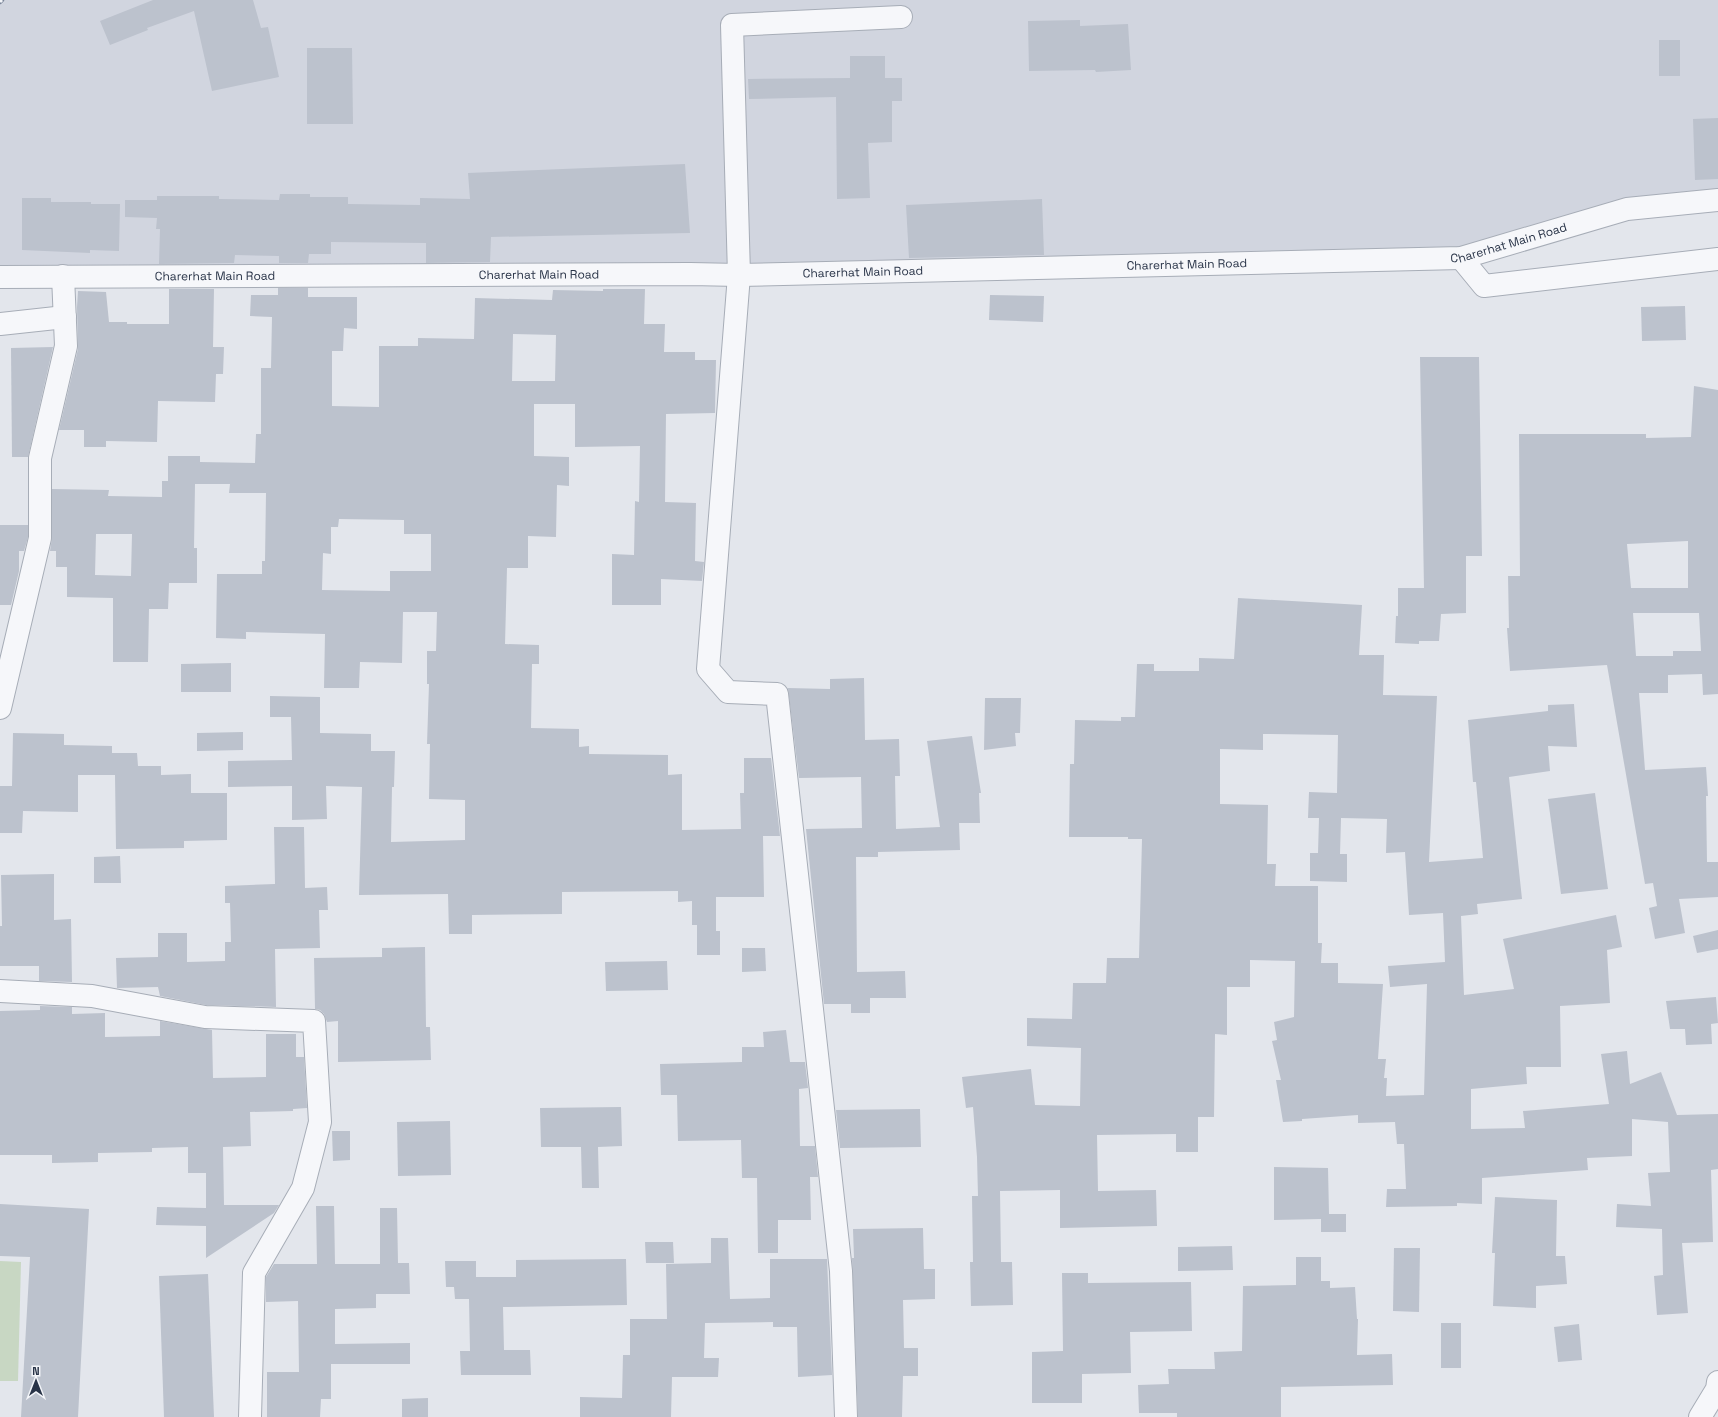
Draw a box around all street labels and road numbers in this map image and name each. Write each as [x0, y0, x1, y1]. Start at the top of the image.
street label: Charerhat Main Road [1450, 219, 1569, 266]
street label: Charerhat Main Road [1126, 255, 1247, 274]
street label: Charerhat Main Road [802, 263, 923, 281]
street label: Charerhat Main Road [479, 266, 599, 283]
street label: Charerhat Main Road [155, 268, 275, 284]

